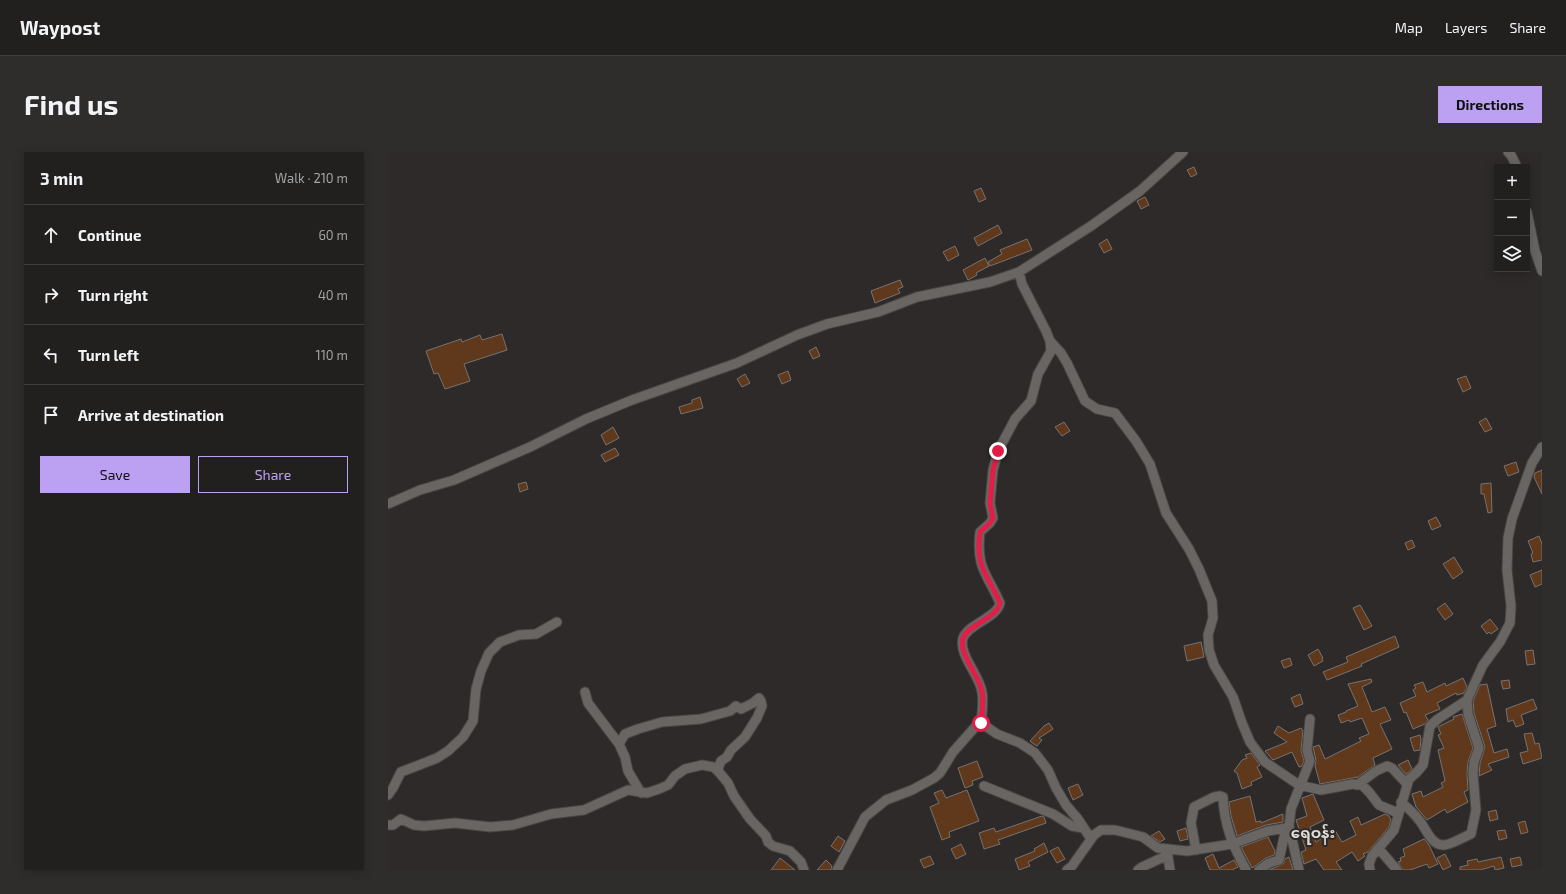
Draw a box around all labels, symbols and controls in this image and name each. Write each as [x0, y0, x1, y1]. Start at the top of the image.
text: Waypost [20, 16, 100, 39]
text: Map [1395, 19, 1423, 36]
text: Layers [1445, 19, 1487, 36]
text: Share [1509, 19, 1546, 36]
button: Directions [1438, 86, 1542, 123]
text: Find us [24, 87, 118, 121]
map controls [1494, 164, 1530, 272]
button: + [1494, 164, 1530, 200]
text: 3 min [40, 168, 83, 188]
text: Walk · 210 m [275, 170, 348, 186]
button: − [1494, 200, 1530, 236]
icon: ahead [40, 224, 62, 246]
text: Continue [78, 226, 141, 244]
text: 60 m [318, 227, 348, 243]
button: layers [1494, 236, 1530, 272]
icon: right [40, 284, 62, 306]
text: Turn right [78, 286, 148, 304]
text: 40 m [318, 287, 348, 303]
icon: left [40, 344, 62, 366]
text: Turn left [78, 346, 139, 364]
text: 110 m [316, 347, 348, 363]
icon: arrive [40, 404, 62, 426]
text: Arrive at destination [78, 406, 224, 424]
route end [989, 442, 1007, 460]
button: Save [40, 456, 190, 493]
button: Share [198, 456, 348, 493]
route start [972, 714, 990, 732]
district label: ရေဝန်း [1291, 823, 1335, 845]

